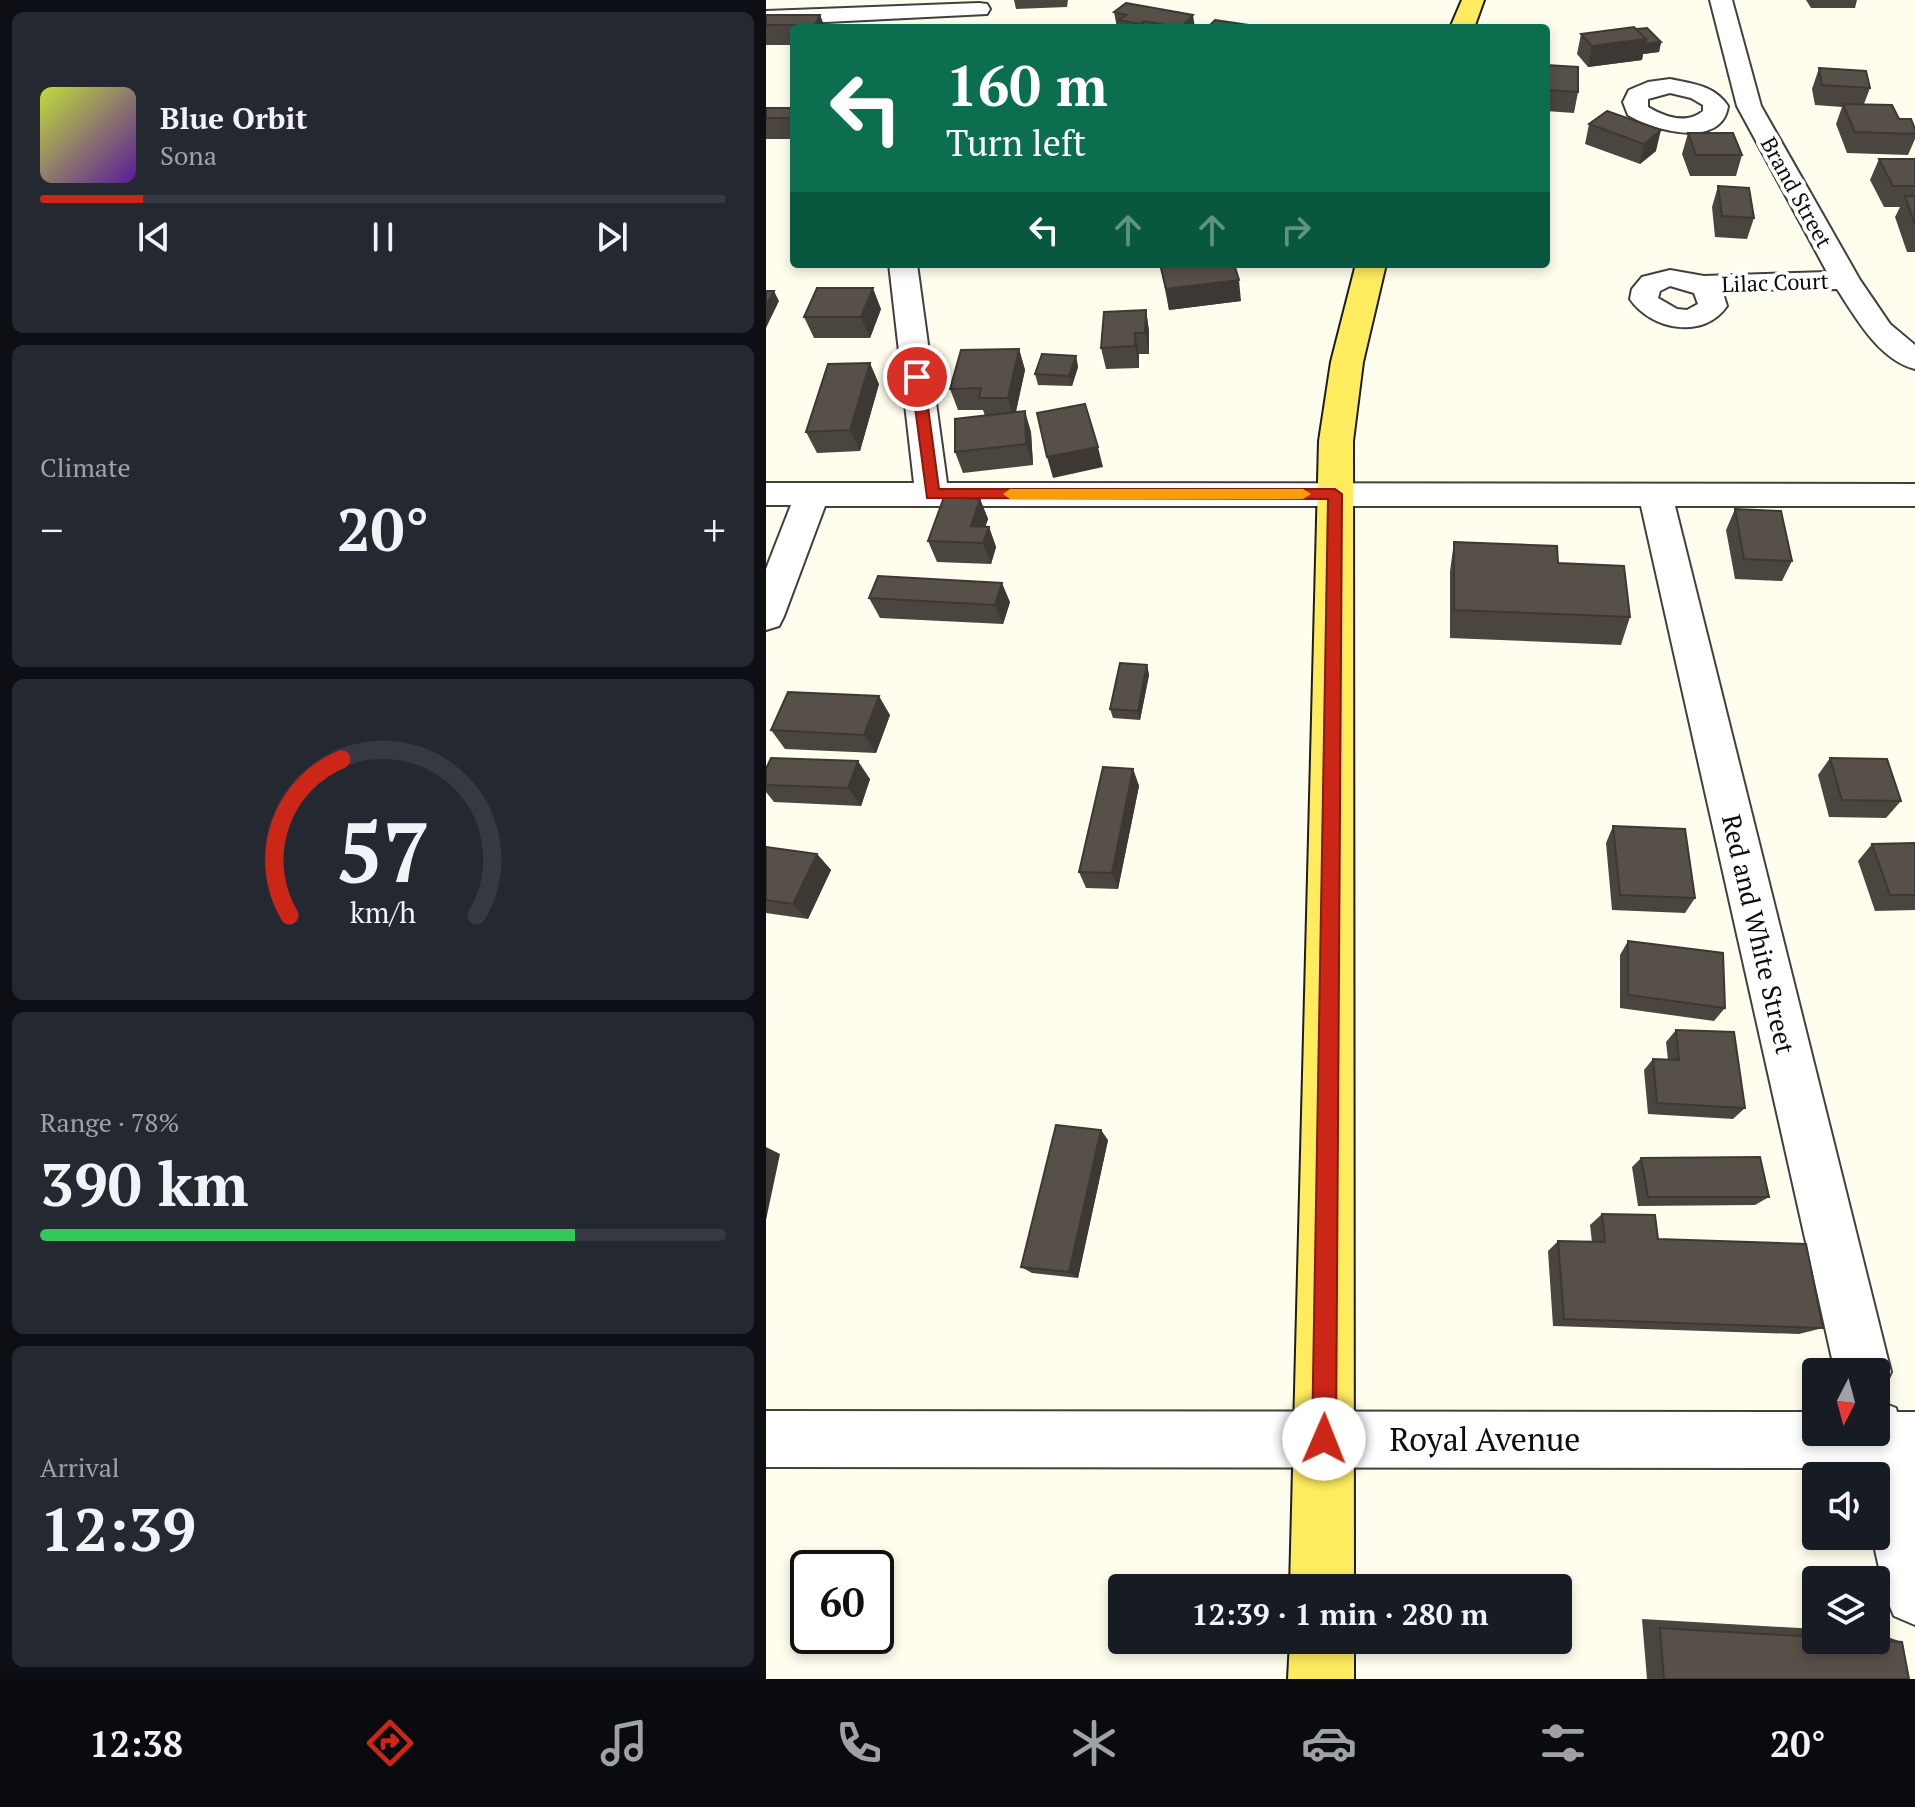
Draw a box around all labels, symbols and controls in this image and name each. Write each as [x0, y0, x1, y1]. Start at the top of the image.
text: 160 m [946, 48, 1108, 122]
icon: left [814, 56, 918, 160]
text: Blue Orbit [160, 98, 307, 138]
text: Turn left [946, 119, 1086, 166]
street label: Brand Street [1755, 131, 1839, 253]
text: Sona [160, 138, 217, 172]
icon: left [1022, 208, 1066, 252]
icon: ahead [1106, 208, 1150, 252]
icon: ahead [1190, 208, 1234, 252]
icon: right [1274, 208, 1318, 252]
icon: previous [132, 215, 176, 259]
icon: pause [361, 215, 405, 259]
icon: next [590, 215, 634, 259]
street label: Lilac Court [1721, 266, 1829, 298]
pin [883, 343, 951, 411]
icon: arrive [895, 355, 939, 399]
text: Climate [40, 450, 131, 484]
text: 20° [337, 489, 429, 568]
text: − [40, 500, 63, 559]
text: + [703, 500, 726, 559]
text: 57 [336, 795, 430, 905]
street label: Red and White Street [1715, 811, 1803, 1058]
text: km/h [350, 893, 416, 931]
text: Range · 78% [40, 1105, 179, 1139]
text: 390 km [40, 1144, 248, 1223]
north arrow [1802, 1358, 1890, 1446]
map controls [1802, 1358, 1890, 1654]
position arrow [1282, 1397, 1366, 1481]
street label: Royal Avenue [1390, 1418, 1580, 1460]
text: Arrival [40, 1450, 120, 1484]
button: sound [1802, 1462, 1890, 1550]
text: 12:39 [40, 1489, 196, 1568]
speed limit sign: 60 [790, 1550, 894, 1654]
button: layers [1802, 1566, 1890, 1654]
text: 12:39 · 1 min · 280 m [1192, 1594, 1488, 1634]
icon: directions [362, 1715, 418, 1771]
icon: music [596, 1715, 652, 1771]
icon: phone [831, 1715, 887, 1771]
icon: climate [1066, 1715, 1122, 1771]
icon: car [1301, 1715, 1357, 1771]
icon: filters [1535, 1715, 1591, 1771]
text: 12:38 [89, 1720, 183, 1767]
text: 20° [1770, 1720, 1826, 1767]

